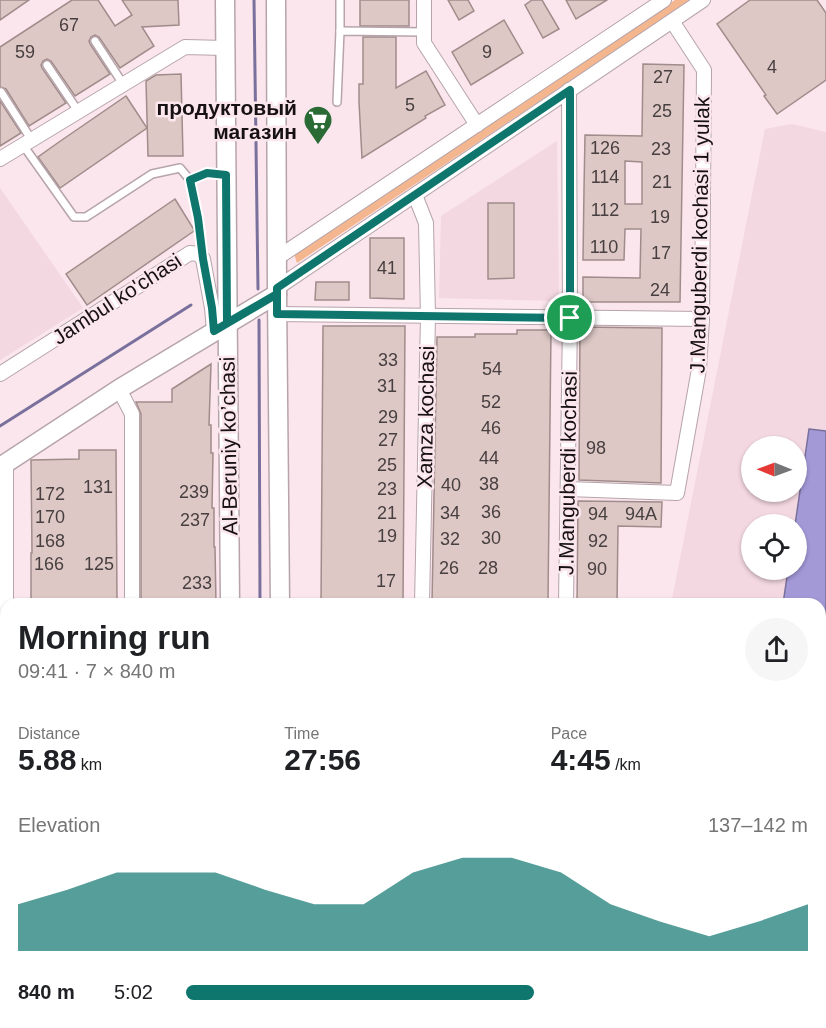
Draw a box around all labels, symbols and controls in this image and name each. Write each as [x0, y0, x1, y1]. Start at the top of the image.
house number: 67 [59, 15, 79, 35]
house number: 59 [15, 42, 35, 62]
house number: 9 [482, 42, 492, 62]
house number: 4 [767, 57, 777, 77]
house number: 27 [653, 67, 673, 87]
house number: 5 [405, 95, 415, 115]
place label: продуктовый магазин [157, 96, 297, 143]
street label: J.Manguberdi kochasi 1 yulak [686, 96, 713, 373]
house number: 25 [652, 101, 672, 121]
supermarket icon: продуктовый магазин [302, 104, 334, 146]
house number: 126 [590, 138, 620, 158]
house number: 23 [651, 139, 671, 159]
house number: 114 [591, 167, 619, 187]
house number: 21 [652, 172, 672, 192]
house number: 112 [591, 200, 619, 220]
house number: 19 [650, 207, 670, 227]
house number: 110 [590, 237, 618, 257]
house number: 17 [651, 243, 671, 263]
street label: Jambul ko'chasi [48, 248, 185, 349]
house number: 41 [377, 258, 397, 278]
house number: 24 [650, 280, 670, 300]
pin [544, 292, 595, 343]
icon: arrive [553, 301, 586, 334]
street label: Xamza kochasi [413, 346, 438, 488]
house number: 33 [378, 350, 398, 370]
street label: Al-Beruniy ko’chasi [215, 357, 242, 535]
house number: 54 [482, 359, 502, 379]
street label: J.Manguberdi kochasi [554, 371, 581, 575]
house number: 31 [377, 376, 397, 396]
house number: 52 [481, 392, 501, 412]
house number: 29 [378, 407, 398, 427]
house number: 46 [481, 418, 501, 438]
house number: 27 [378, 430, 398, 450]
north arrow [741, 436, 807, 502]
map controls [741, 436, 807, 580]
house number: 98 [586, 438, 606, 458]
house number: 44 [479, 448, 499, 468]
house number: 25 [377, 455, 397, 475]
house number: 38 [479, 474, 499, 494]
house number: 40 [441, 475, 461, 495]
house number: 131 [83, 477, 113, 497]
house number: 23 [377, 479, 397, 499]
house number: 239 [179, 482, 209, 502]
house number: 172 [35, 484, 65, 504]
house number: 36 [481, 502, 501, 522]
house number: 21 [377, 503, 397, 523]
house number: 34 [440, 503, 460, 523]
house number: 94 [588, 504, 608, 524]
house number: 94A [625, 504, 657, 524]
house number: 170 [35, 507, 65, 527]
house number: 237 [180, 510, 210, 530]
button: locate [741, 514, 807, 580]
house number: 19 [377, 526, 397, 546]
house number: 30 [481, 528, 501, 548]
house number: 32 [440, 529, 460, 549]
house number: 168 [35, 531, 65, 551]
house number: 92 [588, 531, 608, 551]
house number: 166 [34, 554, 64, 574]
house number: 125 [84, 554, 114, 574]
house number: 26 [439, 558, 459, 578]
house number: 28 [478, 558, 498, 578]
house number: 90 [587, 559, 607, 579]
house number: 17 [376, 571, 396, 591]
house number: 233 [182, 573, 212, 593]
button: share [745, 618, 808, 681]
text: Morning run [18, 619, 210, 656]
text: 09:41 · 7 × 840 m [18, 660, 175, 682]
text: Distance [18, 725, 80, 742]
text: Time [284, 725, 319, 742]
text: Pace [551, 725, 587, 742]
text: 5.88 [18, 743, 76, 776]
text: 27:56 [284, 743, 361, 776]
text: 4:45 [551, 743, 611, 776]
text: km [76, 756, 102, 773]
text: /km [611, 756, 641, 773]
text: Elevation [18, 814, 100, 836]
text: 137–142 m [708, 814, 808, 836]
text: 840 m [18, 981, 75, 1003]
text: 5:02 [114, 981, 153, 1003]

